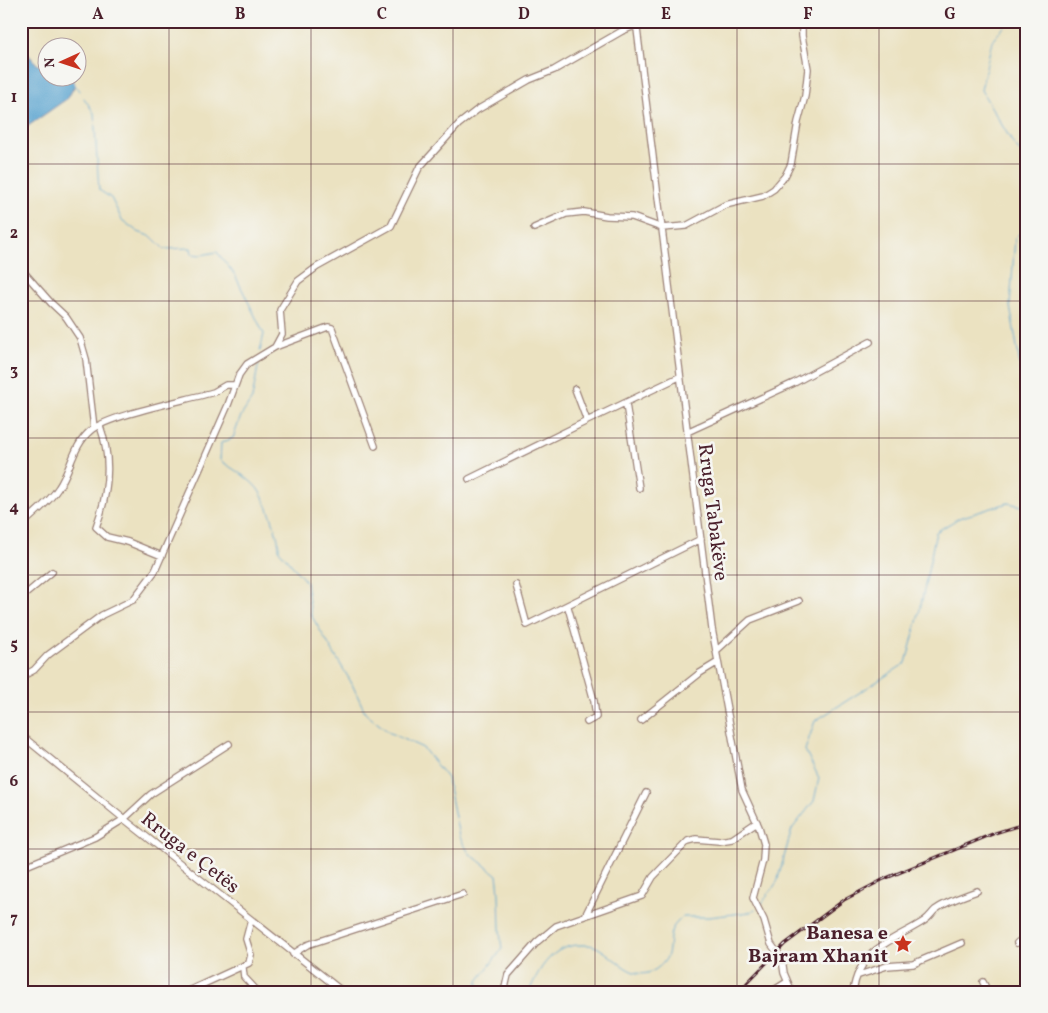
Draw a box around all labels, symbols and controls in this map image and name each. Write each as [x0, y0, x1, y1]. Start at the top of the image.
text: A [92, 4, 104, 26]
text: B [235, 4, 246, 26]
text: C [377, 4, 387, 26]
text: D [518, 4, 530, 26]
text: E [661, 4, 671, 26]
text: F [803, 4, 813, 26]
text: G [944, 4, 956, 26]
north arrow [38, 38, 88, 88]
text: N [41, 57, 60, 68]
text: 1 [11, 87, 17, 109]
text: 2 [10, 223, 18, 245]
text: 3 [10, 360, 18, 382]
street label: Rruga Tabakëve [690, 442, 734, 582]
text: 4 [9, 497, 19, 519]
text: 5 [10, 634, 18, 656]
text: 6 [10, 771, 19, 793]
street label: Rruga e Çetës [134, 806, 245, 901]
text: 7 [10, 908, 18, 930]
place label: Banesa e Bajram Xhanit [748, 920, 888, 971]
place icon: Banesa e Bajram Xhanit [892, 933, 914, 955]

